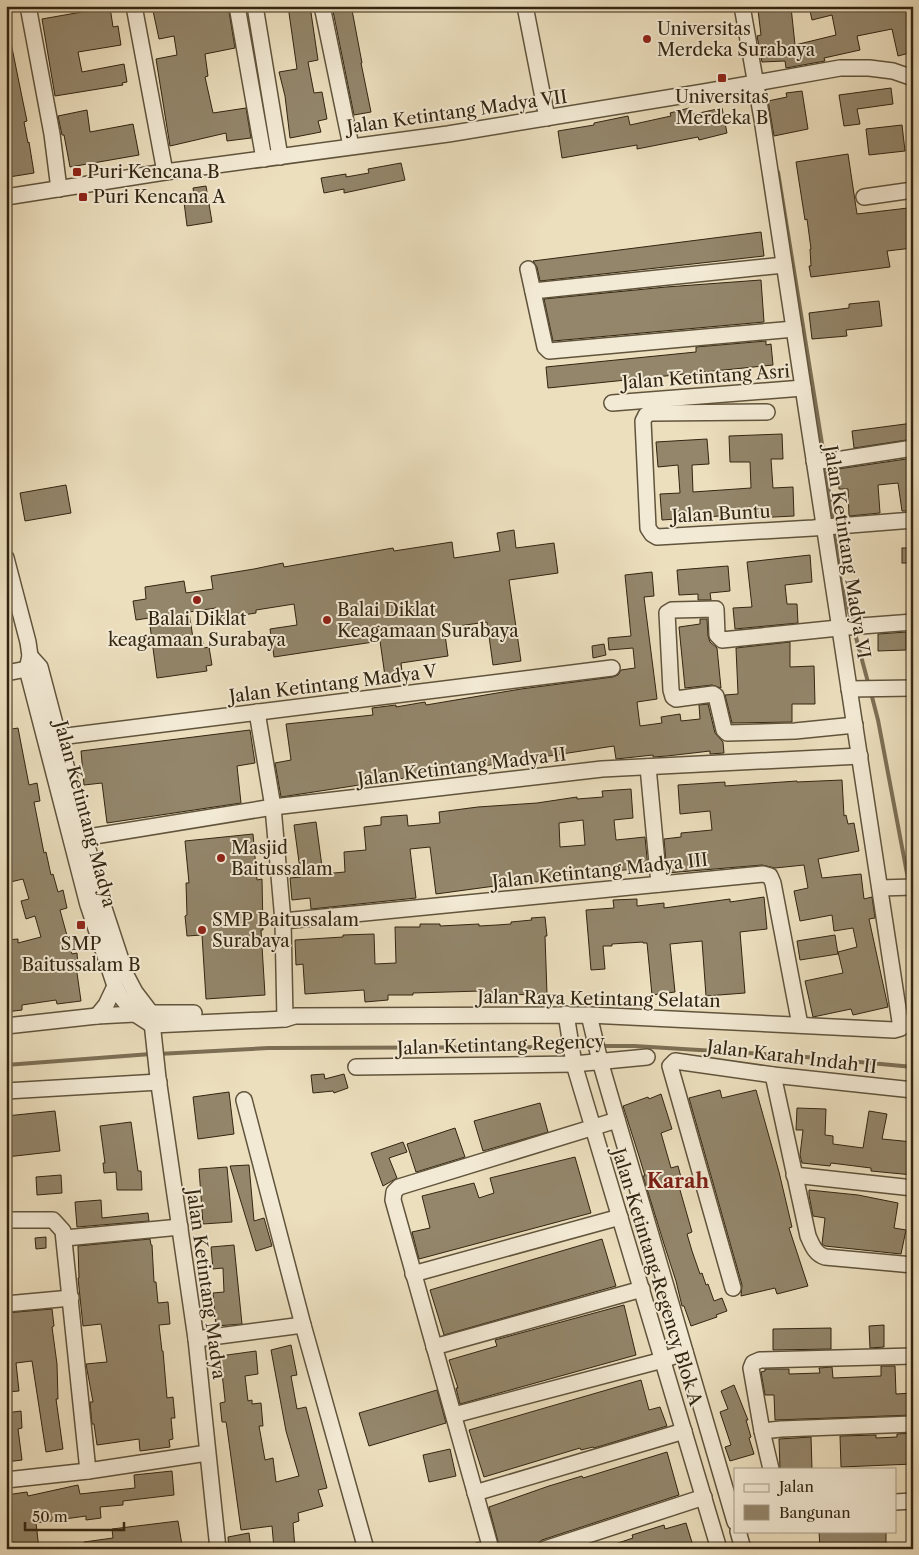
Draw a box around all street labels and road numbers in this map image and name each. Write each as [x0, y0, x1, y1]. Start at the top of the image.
street label: Jalan Ketintang Madya VII [342, 86, 569, 139]
street label: Jalan Ketintang Asri [618, 360, 791, 394]
street label: Jalan Ketintang Madya VI [819, 441, 875, 660]
street label: Jalan Buntu [668, 500, 771, 528]
street label: Jalan Ketintang Madya V [225, 660, 439, 708]
street label: Jalan Ketintang Madya [49, 715, 121, 910]
street label: Jalan Ketintang Madya II [353, 743, 568, 791]
street label: Jalan Ketintang Madya III [488, 849, 709, 894]
street label: Jalan Raya Ketintang Selatan [474, 986, 721, 1012]
street label: Jalan Ketintang Regency [394, 1030, 606, 1060]
street label: Jalan Karah Indah II [703, 1035, 878, 1078]
street label: Jalan Ketintang Regency Blok A [606, 1143, 707, 1409]
street label: Jalan Ketintang Madya [181, 1184, 230, 1381]

